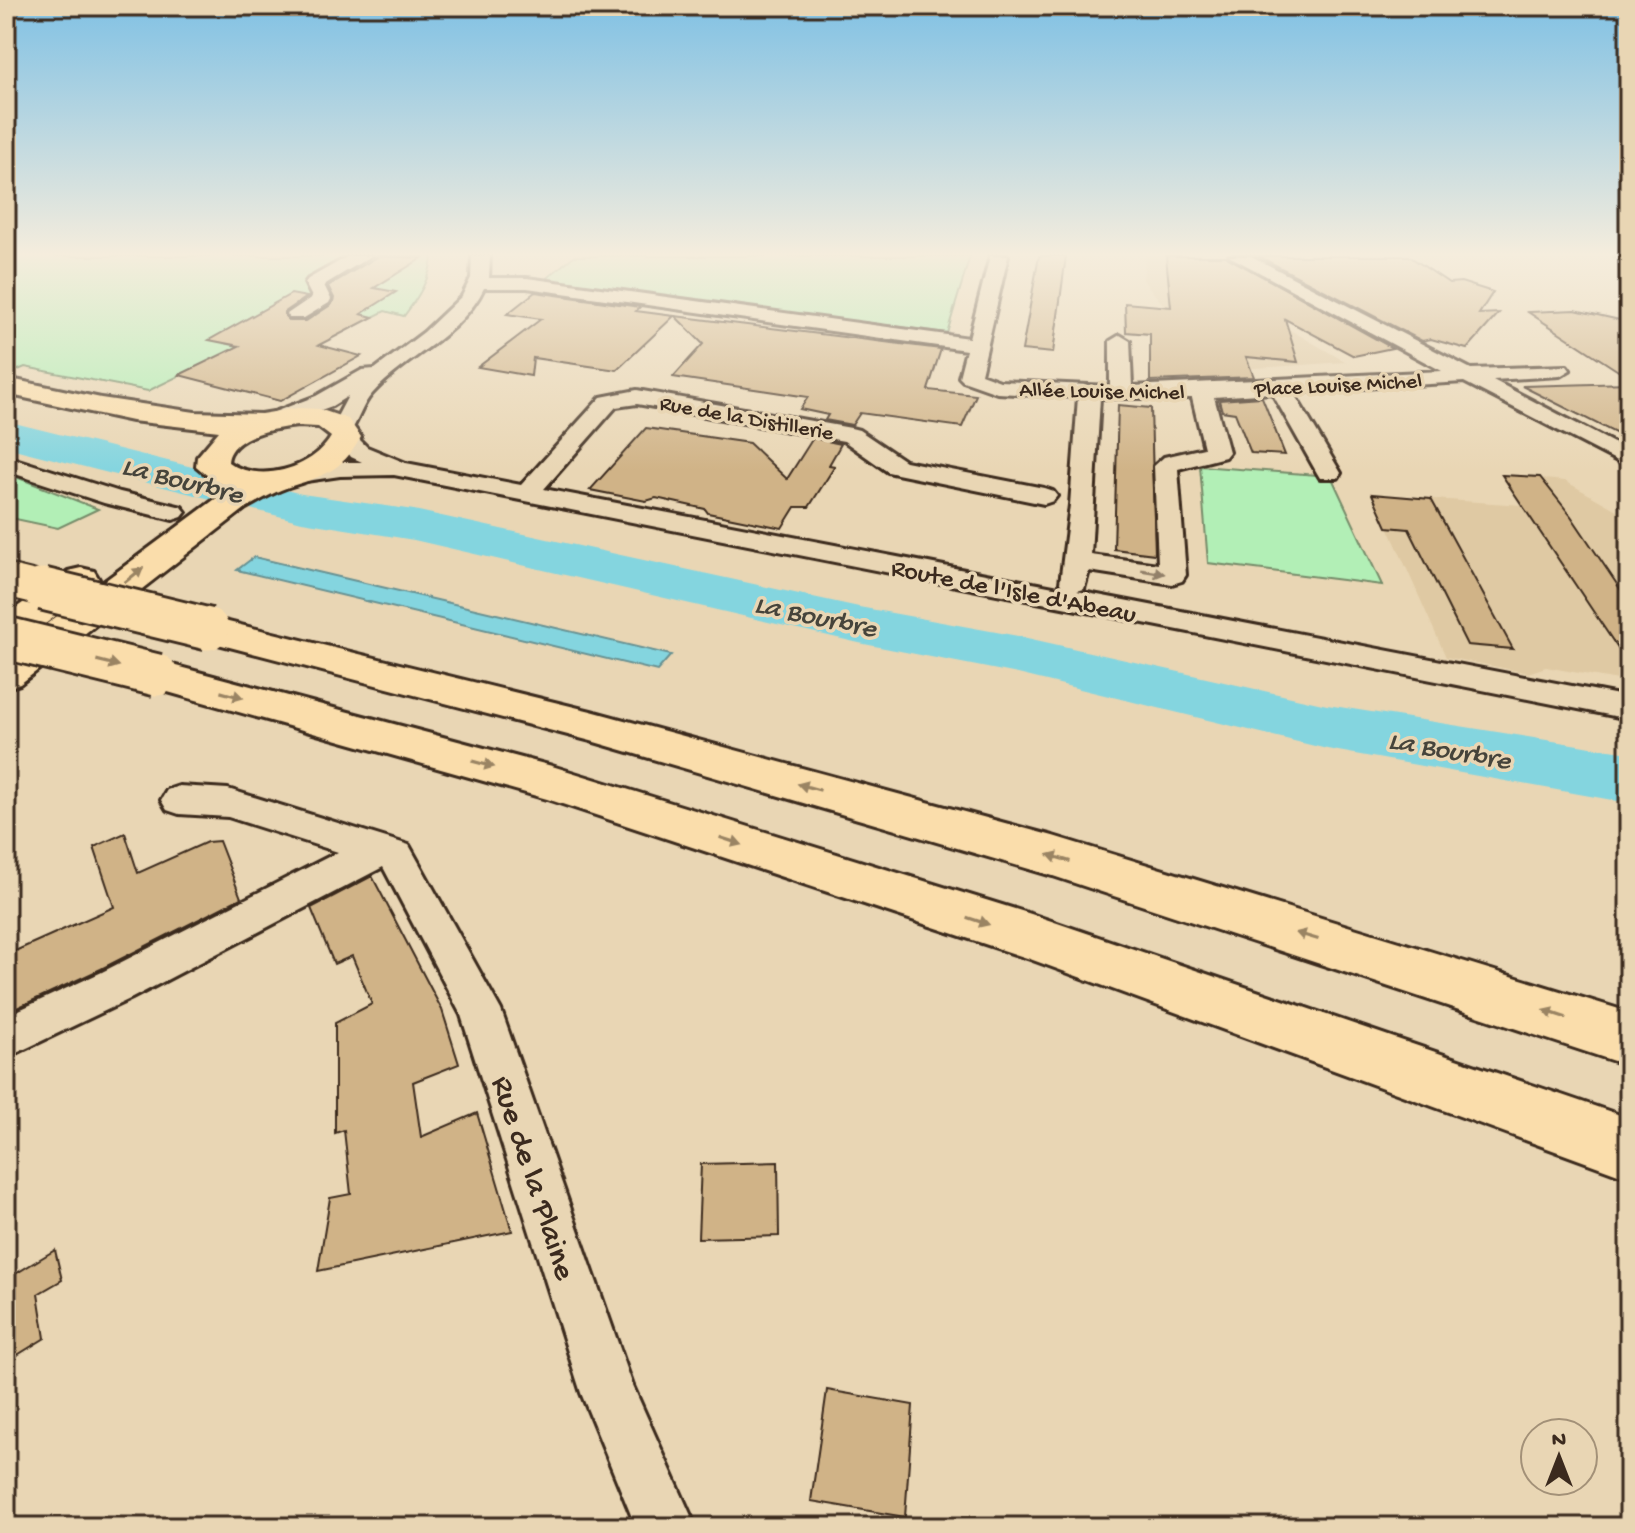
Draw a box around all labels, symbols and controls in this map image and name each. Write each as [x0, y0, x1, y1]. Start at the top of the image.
street label: Place Louise Michel [1253, 370, 1423, 404]
street label: Allée Louise Michel [1019, 379, 1185, 407]
street label: Rue de la Distillerie [657, 392, 836, 448]
water label: La Bourbre [118, 451, 247, 514]
street label: Route de l'Isle d'Abeau [888, 554, 1138, 632]
one-way arrow [1141, 566, 1166, 579]
one-way arrow [124, 567, 144, 583]
water label: La Bourbre [751, 589, 880, 648]
one-way arrow [96, 657, 121, 670]
one-way arrow [219, 690, 244, 702]
water label: La Bourbre [1386, 725, 1514, 780]
one-way arrow [471, 758, 495, 771]
one-way arrow [796, 780, 820, 793]
one-way arrow [719, 835, 743, 848]
one-way arrow [1046, 851, 1070, 864]
one-way arrow [967, 915, 991, 927]
one-way arrow [1295, 929, 1319, 942]
one-way arrow [1543, 1007, 1567, 1019]
street label: Rue de la Plaine [480, 1072, 582, 1286]
north arrow [1519, 1417, 1599, 1497]
text: N [1552, 1428, 1566, 1454]

